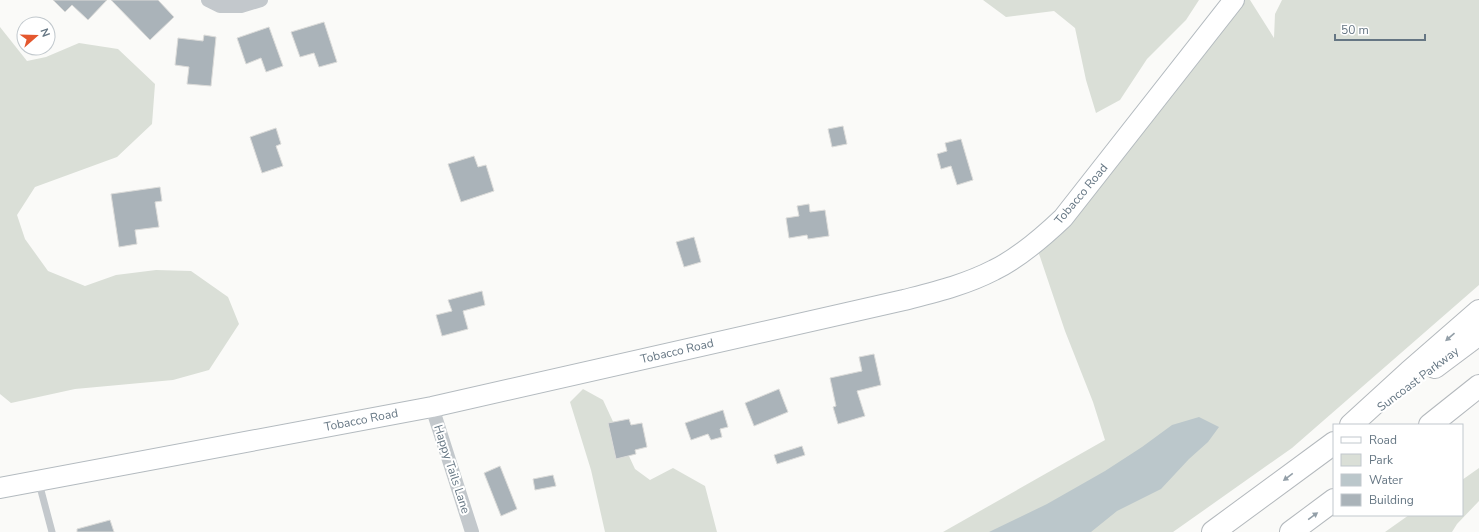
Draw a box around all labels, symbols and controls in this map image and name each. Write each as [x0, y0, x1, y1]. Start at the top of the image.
north arrow [16, 16, 56, 56]
scale bar [1335, 16, 1425, 42]
text: 50 m [1341, 22, 1369, 38]
text: N [36, 26, 53, 39]
street label: Tobacco Road [1051, 160, 1111, 228]
one-way arrow [1444, 332, 1455, 341]
street label: Tobacco Road [639, 335, 715, 367]
street label: Suncoast Parkway [1374, 342, 1463, 415]
street label: Tobacco Road [323, 405, 399, 435]
street label: Happy Tails Lane [430, 423, 474, 515]
legend [1333, 424, 1463, 516]
text: Road [1369, 432, 1397, 448]
text: Park [1369, 452, 1394, 468]
text: Water [1369, 472, 1403, 488]
one-way arrow [1283, 473, 1294, 481]
text: Building [1369, 492, 1414, 508]
one-way arrow [1307, 512, 1318, 520]

